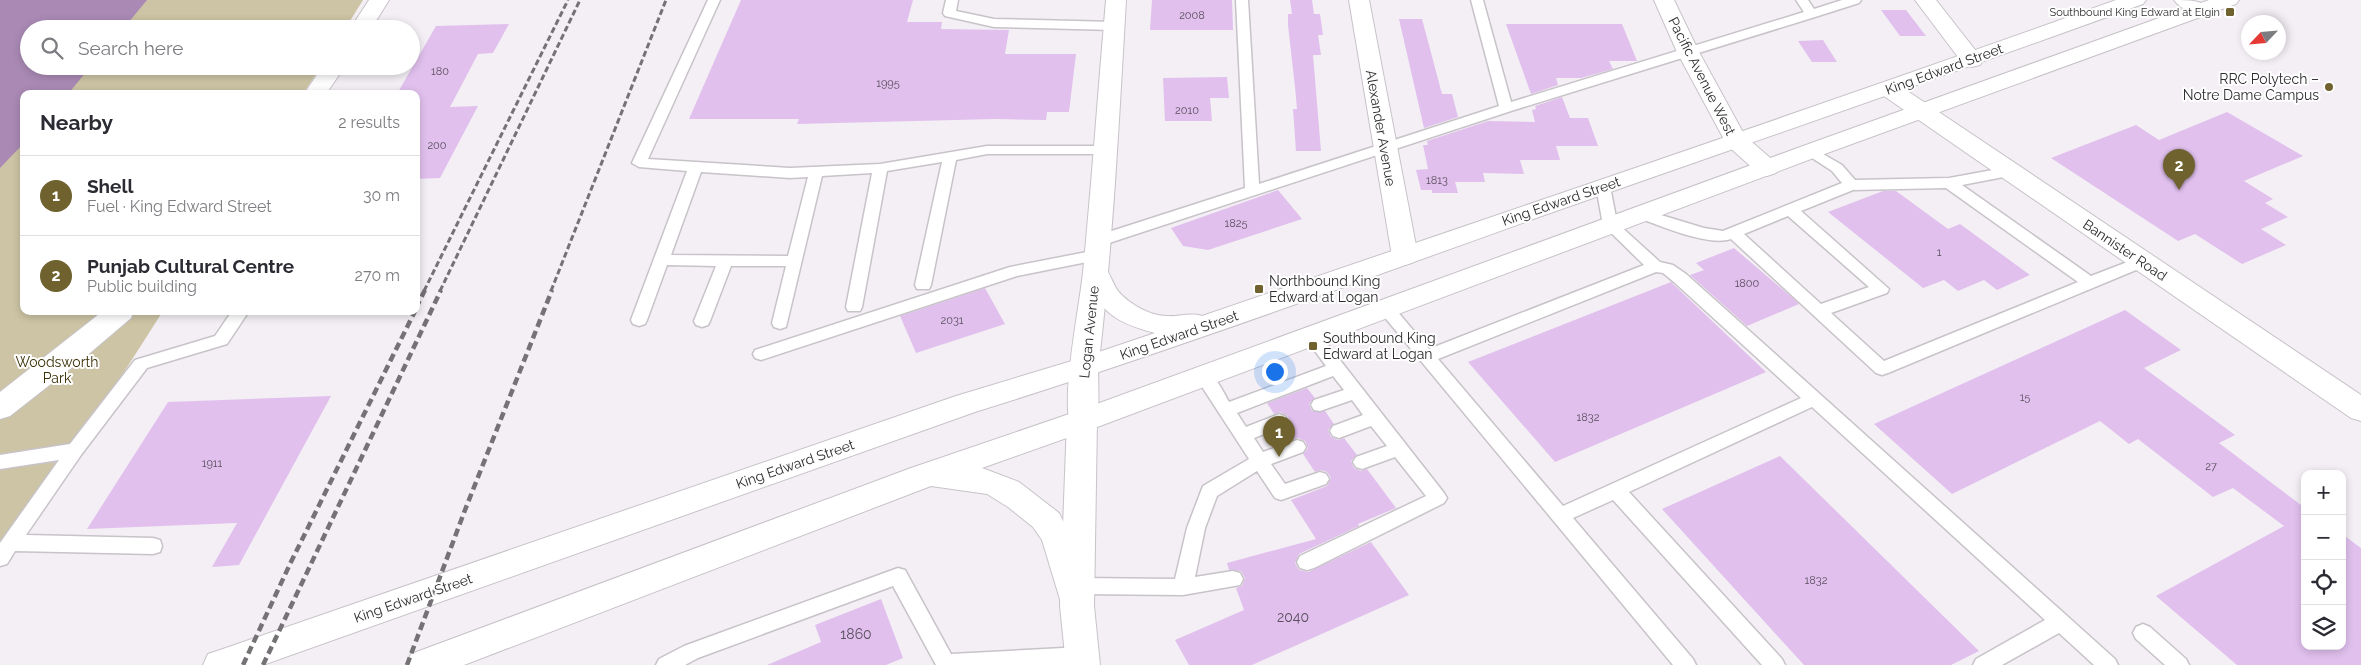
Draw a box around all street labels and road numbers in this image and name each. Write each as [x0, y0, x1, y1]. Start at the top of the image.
street label: Pacific Avenue West [1665, 14, 1739, 138]
street label: King Edward Street [1883, 40, 2005, 98]
street label: Alexander Avenue [1363, 69, 1399, 187]
street label: King Edward Street [1500, 173, 1623, 229]
street label: Bannister Road [2080, 216, 2170, 284]
street label: Logan Avenue [1076, 285, 1102, 379]
street label: King Edward Street [1118, 307, 1241, 363]
street label: King Edward Street [734, 436, 857, 492]
street label: King Edward Street [352, 570, 475, 626]

